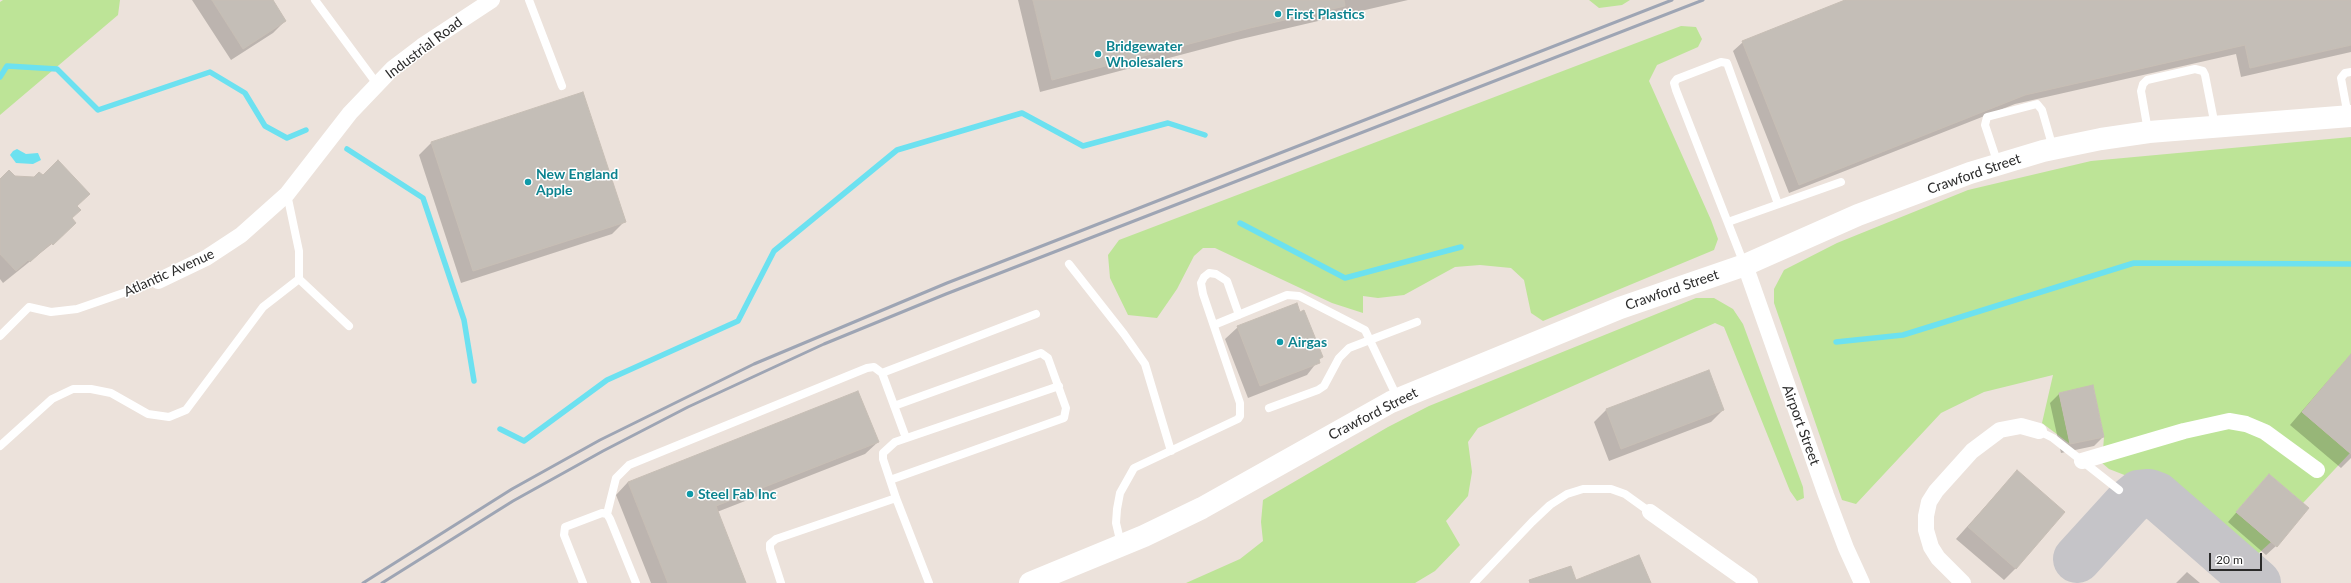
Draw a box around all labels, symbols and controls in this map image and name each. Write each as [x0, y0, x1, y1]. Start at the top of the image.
place label: First Plastics [1286, 6, 1365, 22]
marker: First Plastics [1273, 9, 1283, 19]
street label: Industrial Road [382, 14, 466, 82]
place label: Bridgewater Wholesalers [1106, 38, 1183, 70]
marker: Bridgewater Wholesalers [1093, 49, 1103, 59]
street label: Crawford Street [1925, 150, 2023, 198]
place label: New England Apple [536, 166, 618, 198]
marker: New England Apple [523, 177, 533, 187]
street label: Atlantic Avenue [121, 246, 217, 300]
street label: Crawford Street [1623, 266, 1721, 314]
place label: Airgas [1288, 334, 1327, 350]
marker: Airgas [1275, 337, 1285, 347]
street label: Airport Street [1779, 383, 1823, 467]
street label: Crawford Street [1326, 384, 1420, 444]
place label: Steel Fab Inc [698, 486, 776, 502]
marker: Steel Fab Inc [685, 489, 695, 499]
scale bar [2211, 545, 2264, 571]
text: 20 m [2216, 552, 2243, 567]

